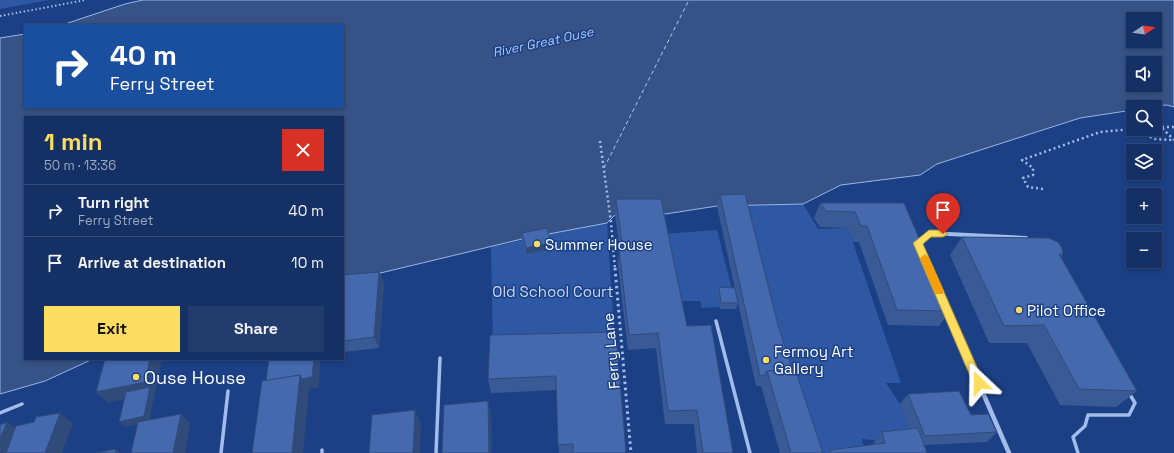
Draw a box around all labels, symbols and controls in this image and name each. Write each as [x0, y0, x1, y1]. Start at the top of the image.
north arrow [1126, 12, 1162, 48]
map controls [1126, 12, 1162, 268]
water label: River Great Ouse [491, 23, 596, 61]
text: 40 m [110, 37, 177, 73]
icon: right [44, 40, 96, 92]
button: sound [1126, 56, 1162, 92]
text: Ferry Street [110, 72, 214, 95]
button: search [1126, 100, 1162, 136]
text: 1 min [44, 126, 103, 157]
button: close [282, 129, 324, 171]
button: layers [1126, 144, 1162, 180]
text: 50 m · 13:36 [44, 157, 116, 174]
button: + [1126, 188, 1162, 224]
text: Turn right [78, 193, 149, 212]
pin [926, 193, 960, 234]
icon: arrive [932, 199, 954, 221]
icon: right [44, 200, 66, 222]
text: 40 m [288, 201, 324, 220]
text: Ferry Street [78, 212, 153, 229]
button: − [1126, 232, 1162, 268]
place label: Summer House [545, 235, 653, 254]
marker: Summer House [532, 239, 542, 249]
icon: arrive [44, 252, 66, 274]
text: Arrive at destination [78, 253, 226, 272]
text: 10 m [291, 253, 324, 272]
park label: Old School Court [492, 282, 614, 301]
place label: Pilot Office [1027, 301, 1106, 320]
marker: Pilot Office [1014, 305, 1024, 315]
button: Exit [44, 306, 180, 352]
button: Share [188, 306, 324, 352]
street label: Ferry Lane [598, 312, 624, 390]
place label: Fermoy Art Gallery [774, 342, 854, 378]
marker: Fermoy Art Gallery [761, 355, 771, 365]
position arrow [958, 362, 1000, 404]
place label: Ouse House [144, 366, 246, 389]
marker: Ouse House [131, 372, 141, 382]

